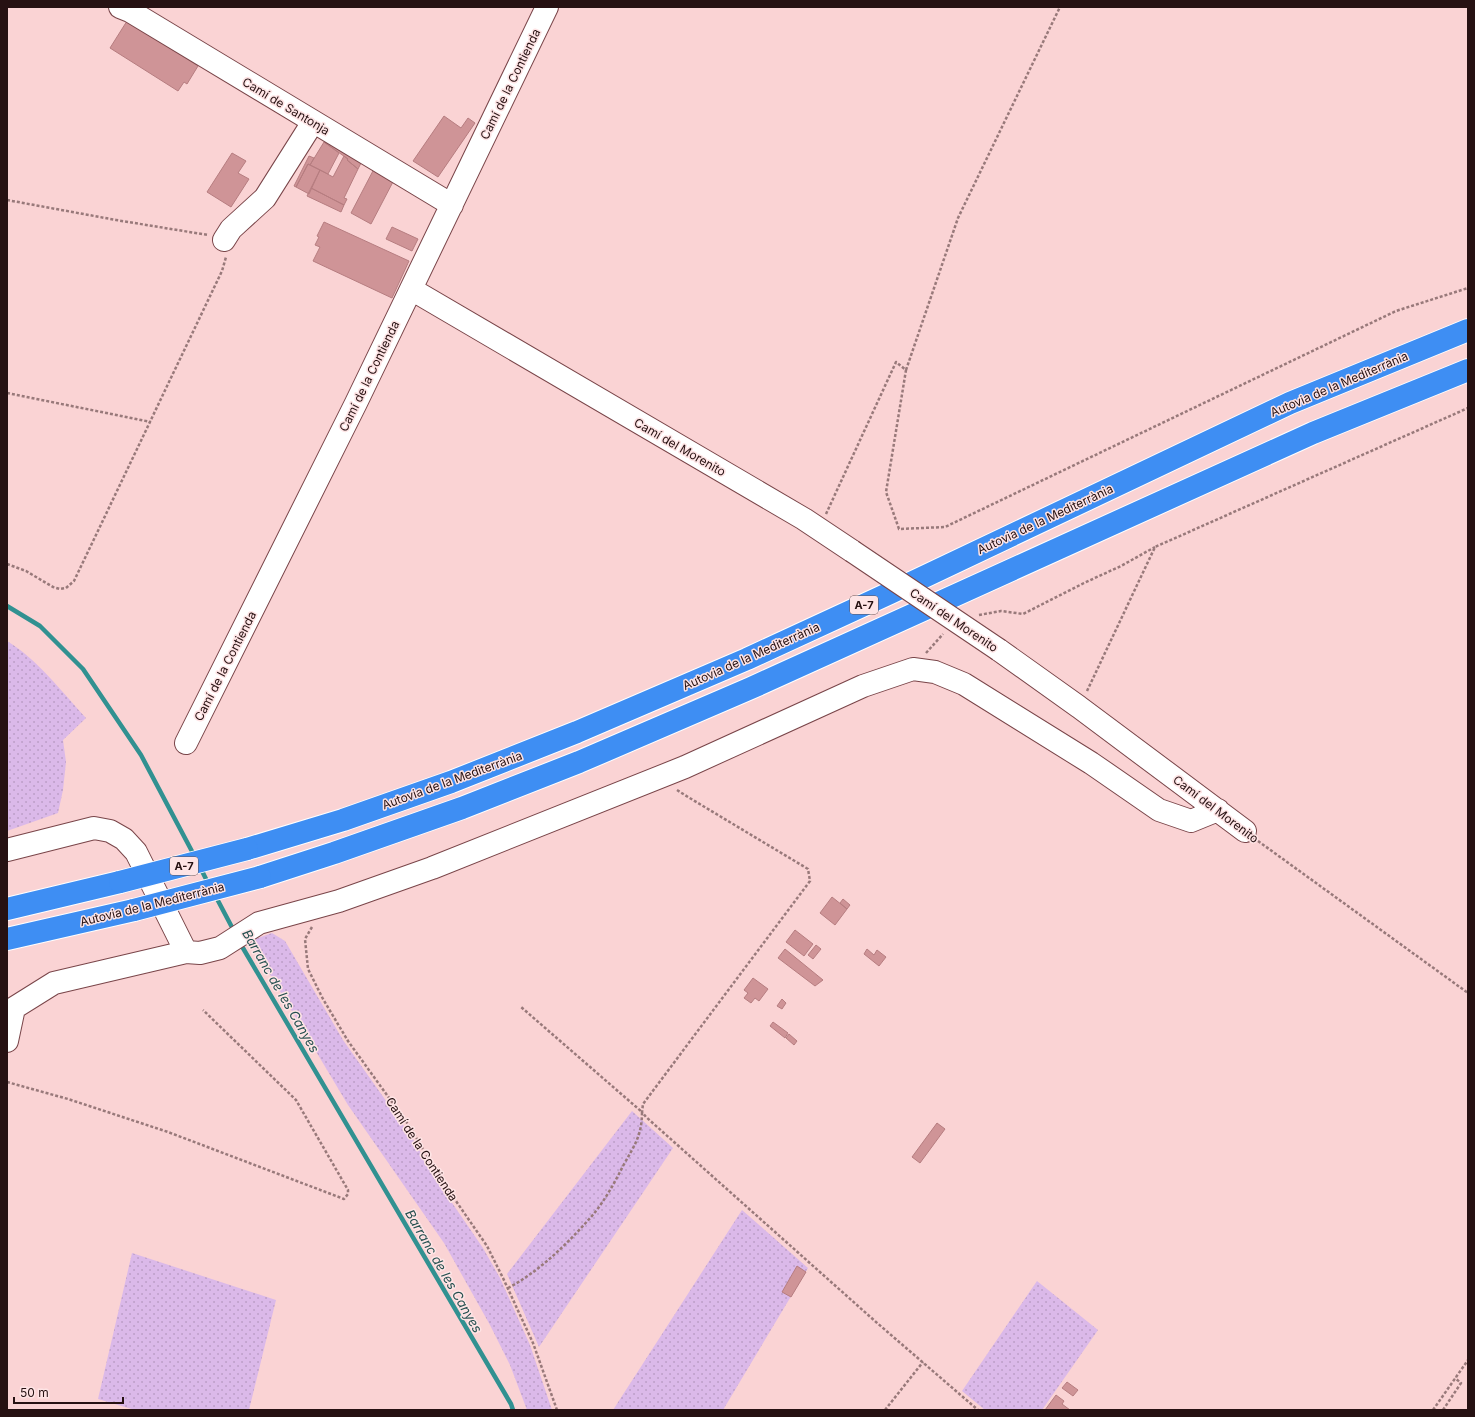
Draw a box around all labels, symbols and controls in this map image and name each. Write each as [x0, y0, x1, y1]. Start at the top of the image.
street label: Camí de la Contienda [477, 26, 543, 142]
street label: Camí de Santonja [240, 74, 332, 138]
street label: Camí de la Contienda [336, 318, 402, 434]
street label: Autovia de la Mediterrània [1268, 348, 1410, 420]
street label: Camí del Morenito [632, 415, 728, 479]
street label: Autovia de la Mediterrània [975, 481, 1115, 557]
street label: Camí del Morenito [907, 585, 1001, 655]
road number: A-7 [850, 596, 878, 614]
street label: Camí de la Contienda [191, 609, 259, 723]
street label: Autovia de la Mediterrània [680, 619, 822, 693]
street label: Autovia de la Mediterrània [380, 748, 524, 812]
street label: Camí del Morenito [1170, 772, 1262, 846]
road number: A-7 [170, 857, 198, 875]
street label: Autovia de la Mediterrània [78, 879, 226, 929]
water label: Barranc de les Canyes [239, 927, 323, 1056]
street label: Camí de la Contienda [383, 1094, 461, 1204]
water label: Barranc de les Canyes [402, 1207, 486, 1336]
scale bar [14, 1379, 123, 1405]
text: 50 m [20, 1385, 49, 1400]

